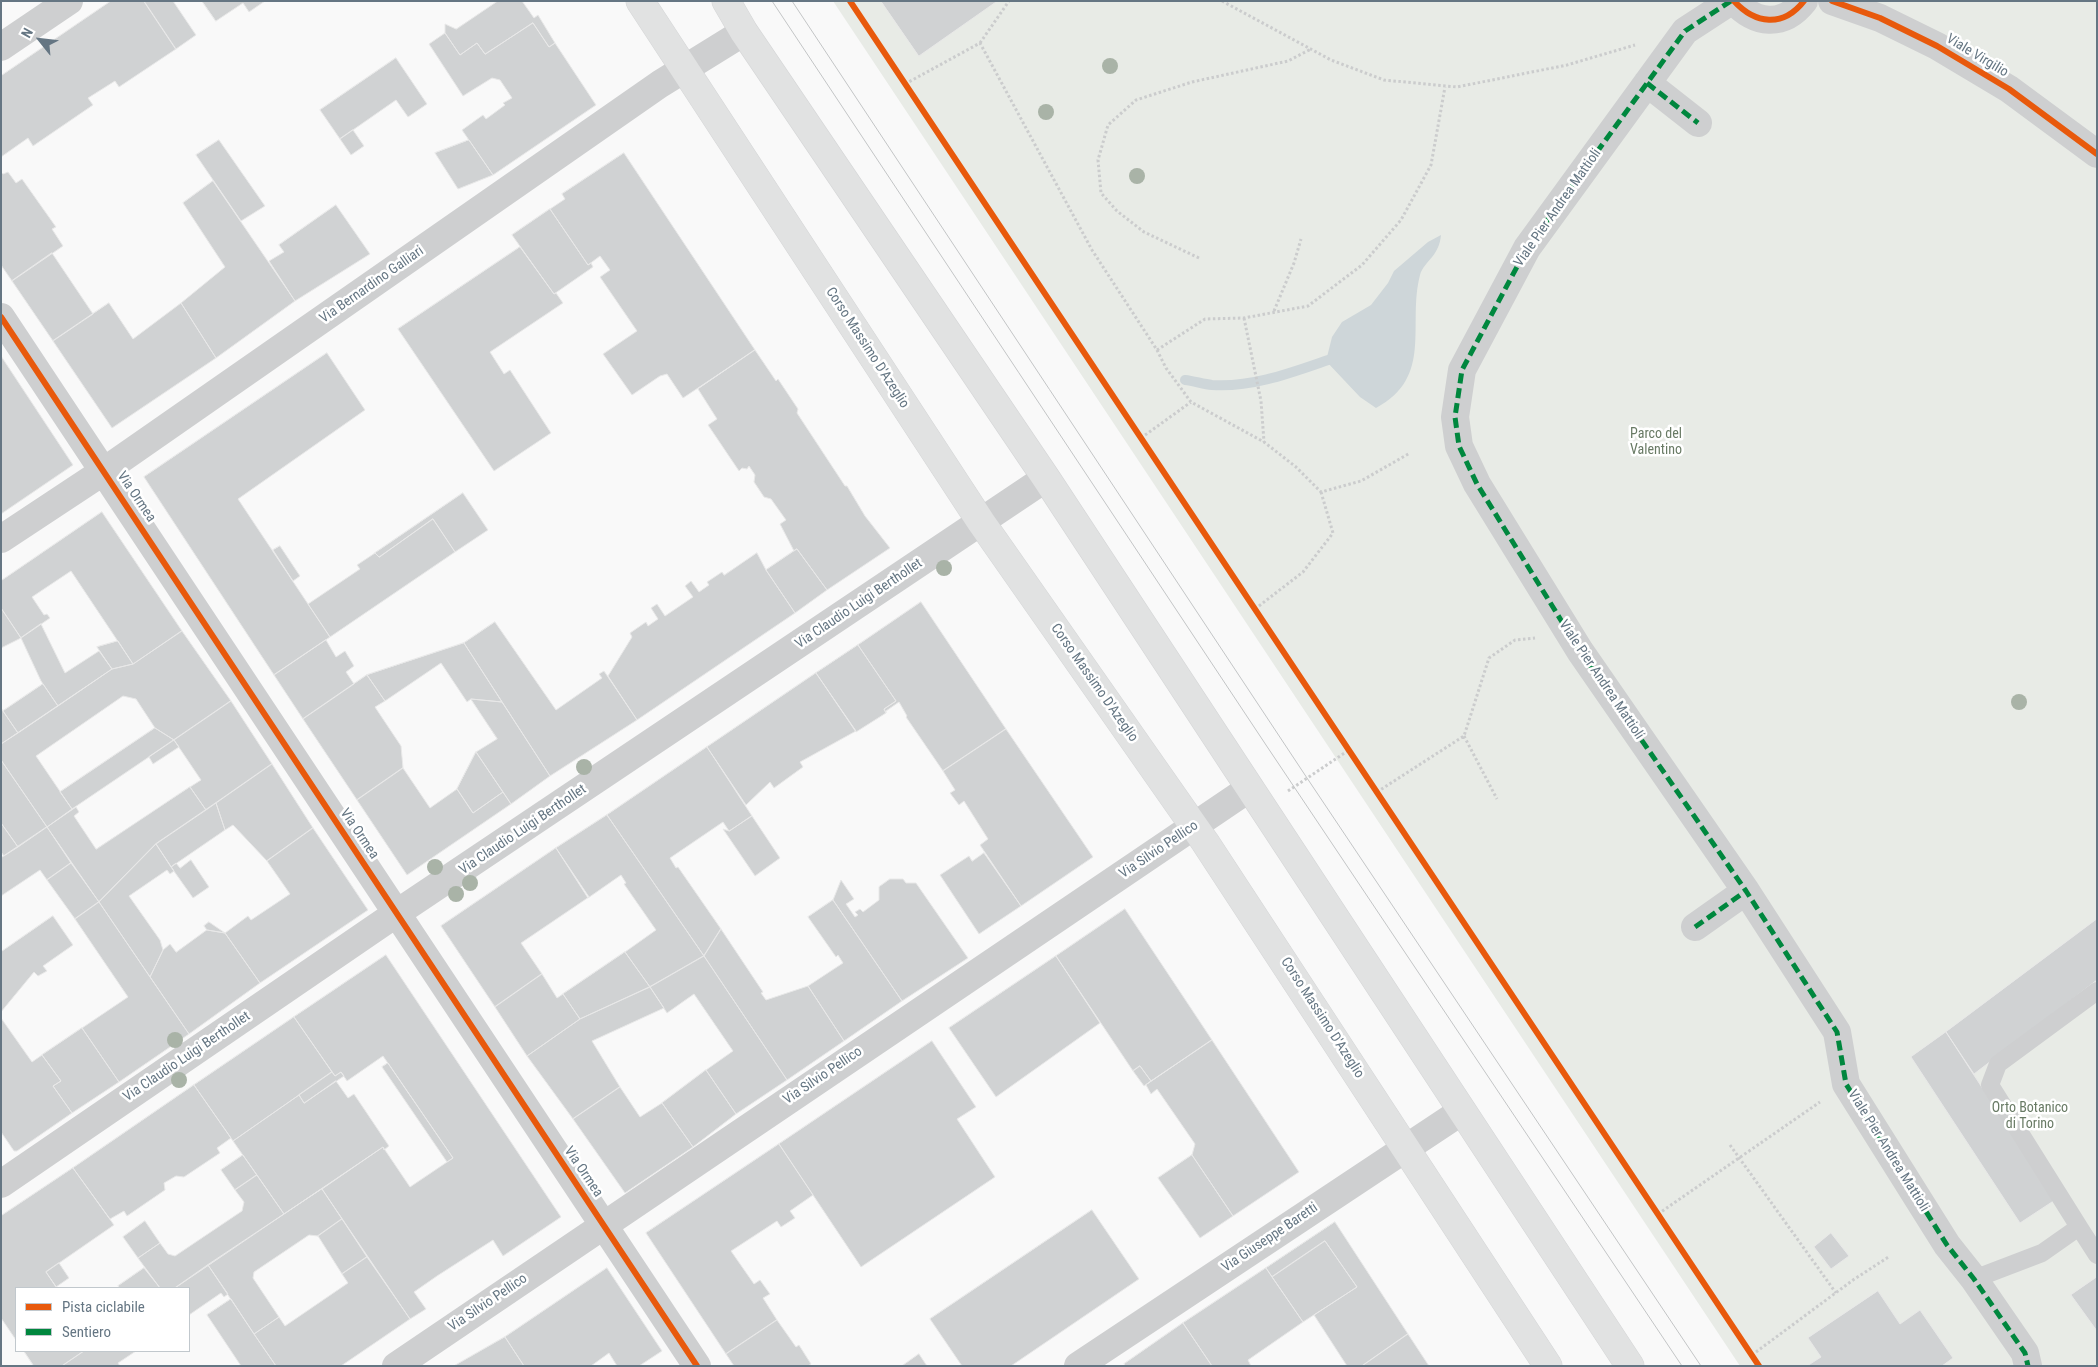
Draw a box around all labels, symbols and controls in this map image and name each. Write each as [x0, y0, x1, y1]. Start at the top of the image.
north arrow [15, 15, 65, 65]
text: N [18, 25, 36, 40]
street label: Viale Virgilio [1943, 31, 2011, 81]
street label: Viale Pier Andrea Mattioli [1511, 146, 1605, 270]
street label: Via Bernardino Galliari [317, 243, 427, 327]
street label: Corso Massimo D'Azeglio [822, 284, 912, 412]
park label: Parco del Valentino [1630, 426, 1682, 458]
street label: Via Ormea [113, 468, 159, 526]
street label: Via Claudio Luigi Berthollet [792, 555, 926, 653]
street label: Viale Pier Andrea Mattioli [1555, 617, 1647, 743]
street label: Corso Massimo D'Azeglio [1047, 621, 1141, 745]
street label: Via Claudio Luigi Berthollet [456, 781, 590, 879]
street label: Via Ormea [336, 805, 382, 863]
street label: Via Silvio Pellico [1116, 817, 1202, 883]
street label: Corso Massimo D'Azeglio [1277, 954, 1367, 1082]
street label: Via Claudio Luigi Berthollet [120, 1008, 254, 1106]
street label: Via Silvio Pellico [780, 1043, 866, 1109]
street label: Viale Pier Andrea Mattioli [1844, 1087, 1932, 1215]
park label: Orto Botanico di Torino [1992, 1100, 2068, 1132]
street label: Via Ormea [560, 1143, 606, 1201]
street label: Via Giuseppe Baretti [1219, 1200, 1321, 1276]
street label: Via Silvio Pellico [445, 1270, 531, 1336]
legend [15, 1287, 190, 1352]
text: Pista ciclabile [62, 1298, 145, 1316]
text: Sentiero [62, 1323, 111, 1341]

